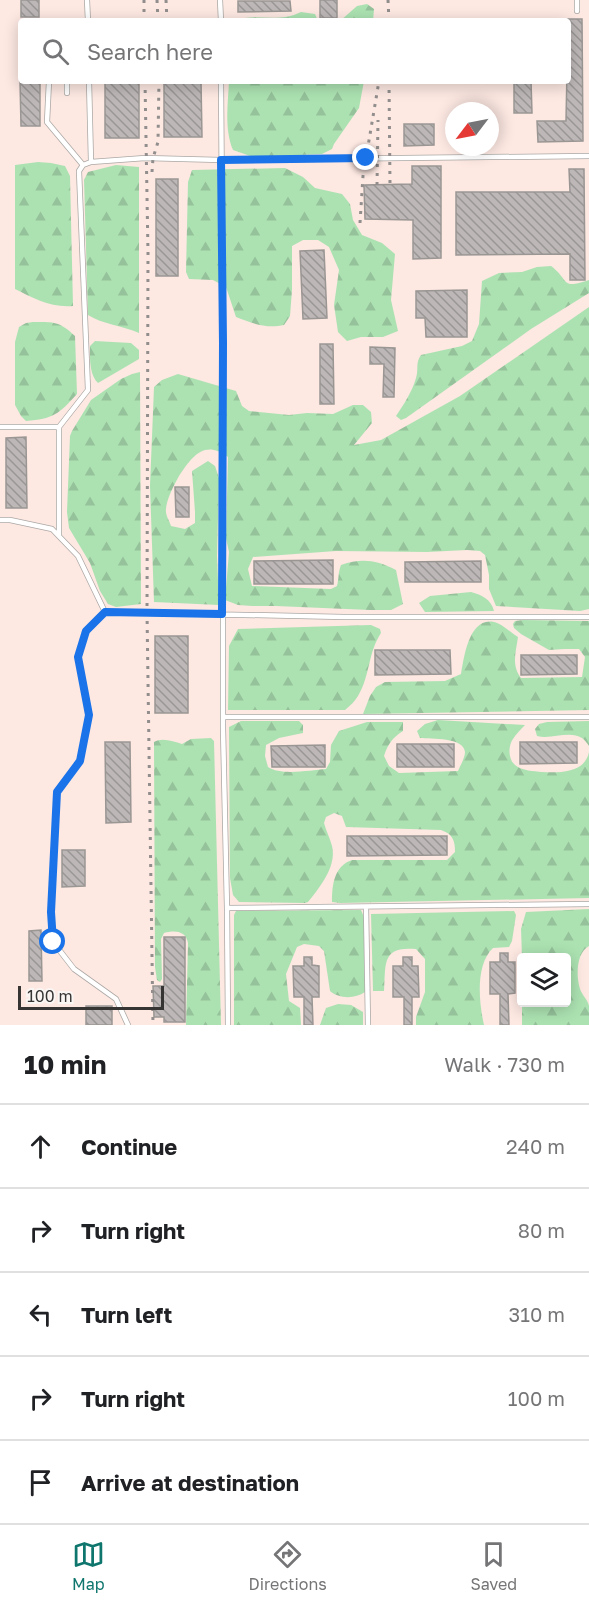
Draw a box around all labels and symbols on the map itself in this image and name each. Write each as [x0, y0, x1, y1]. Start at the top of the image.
north arrow [445, 102, 499, 156]
route end [352, 144, 378, 170]
route start [39, 928, 65, 954]
scale bar [18, 983, 164, 1010]

